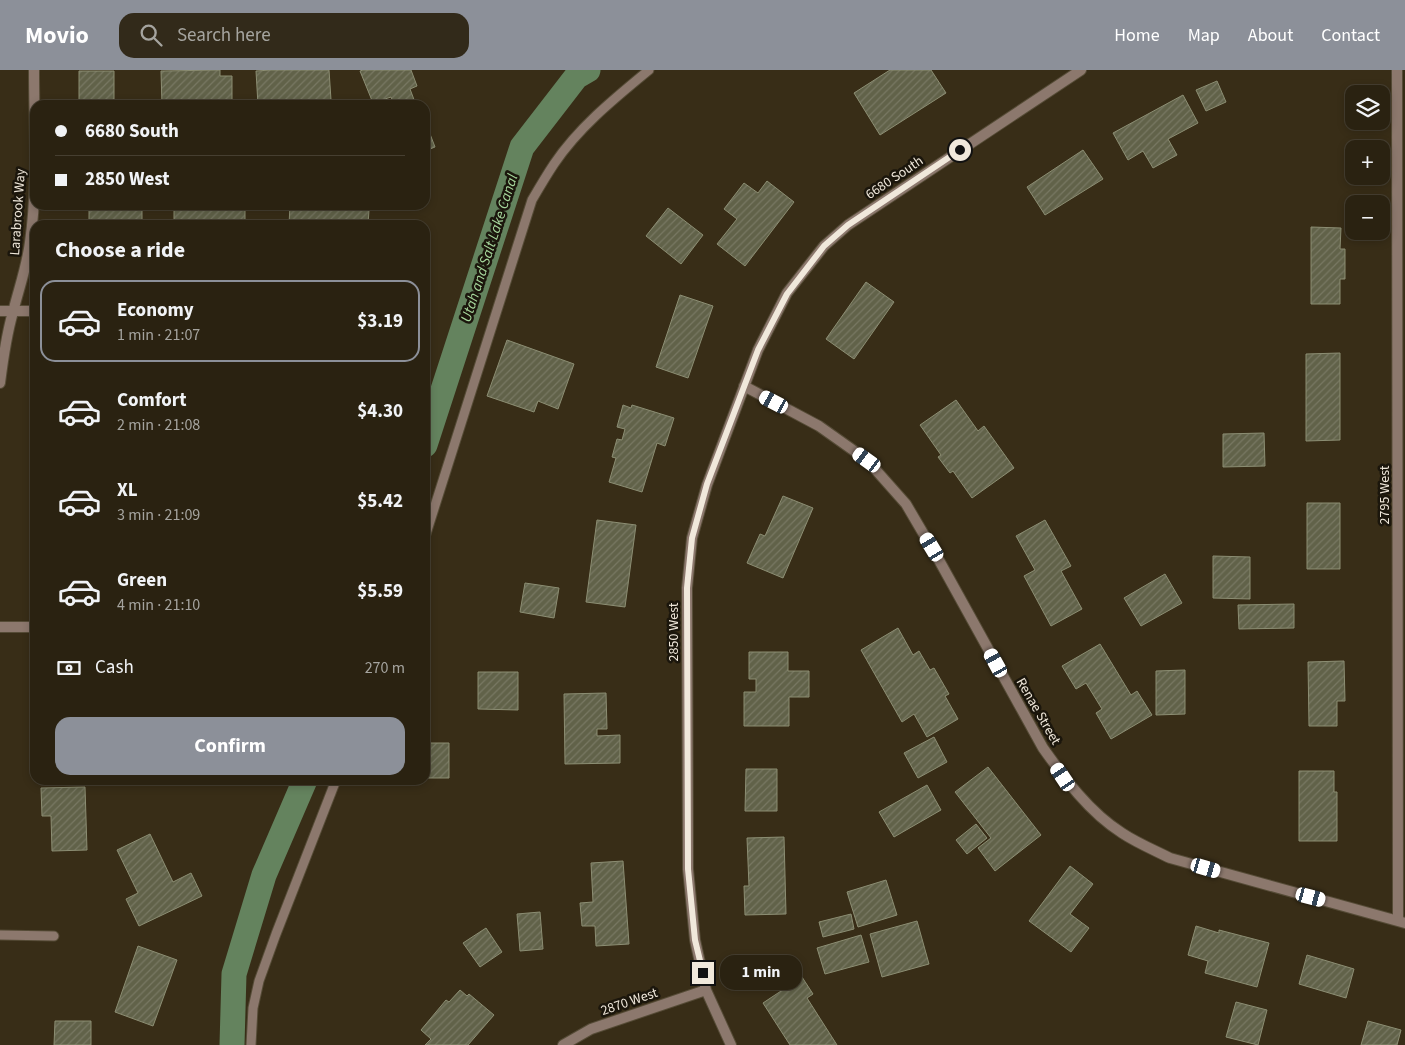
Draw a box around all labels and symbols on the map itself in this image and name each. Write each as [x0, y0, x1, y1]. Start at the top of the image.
route start [949, 139, 971, 161]
street label: 6680 South [862, 151, 927, 204]
street label: Larabrook Way [5, 167, 31, 256]
water label: Utah and Salt Lake Canal [456, 171, 523, 325]
car [757, 388, 790, 416]
car [850, 445, 883, 475]
street label: 2795 West [1375, 465, 1395, 524]
car [917, 530, 946, 564]
street label: 2850 West [664, 602, 684, 661]
car [982, 646, 1009, 680]
street label: Renae Street [1011, 674, 1066, 749]
car [1048, 760, 1077, 794]
car [1189, 857, 1222, 879]
car [1294, 886, 1327, 908]
callout: 1 min [720, 956, 803, 990]
route end [692, 962, 714, 984]
street label: 2870 West [598, 983, 661, 1021]

